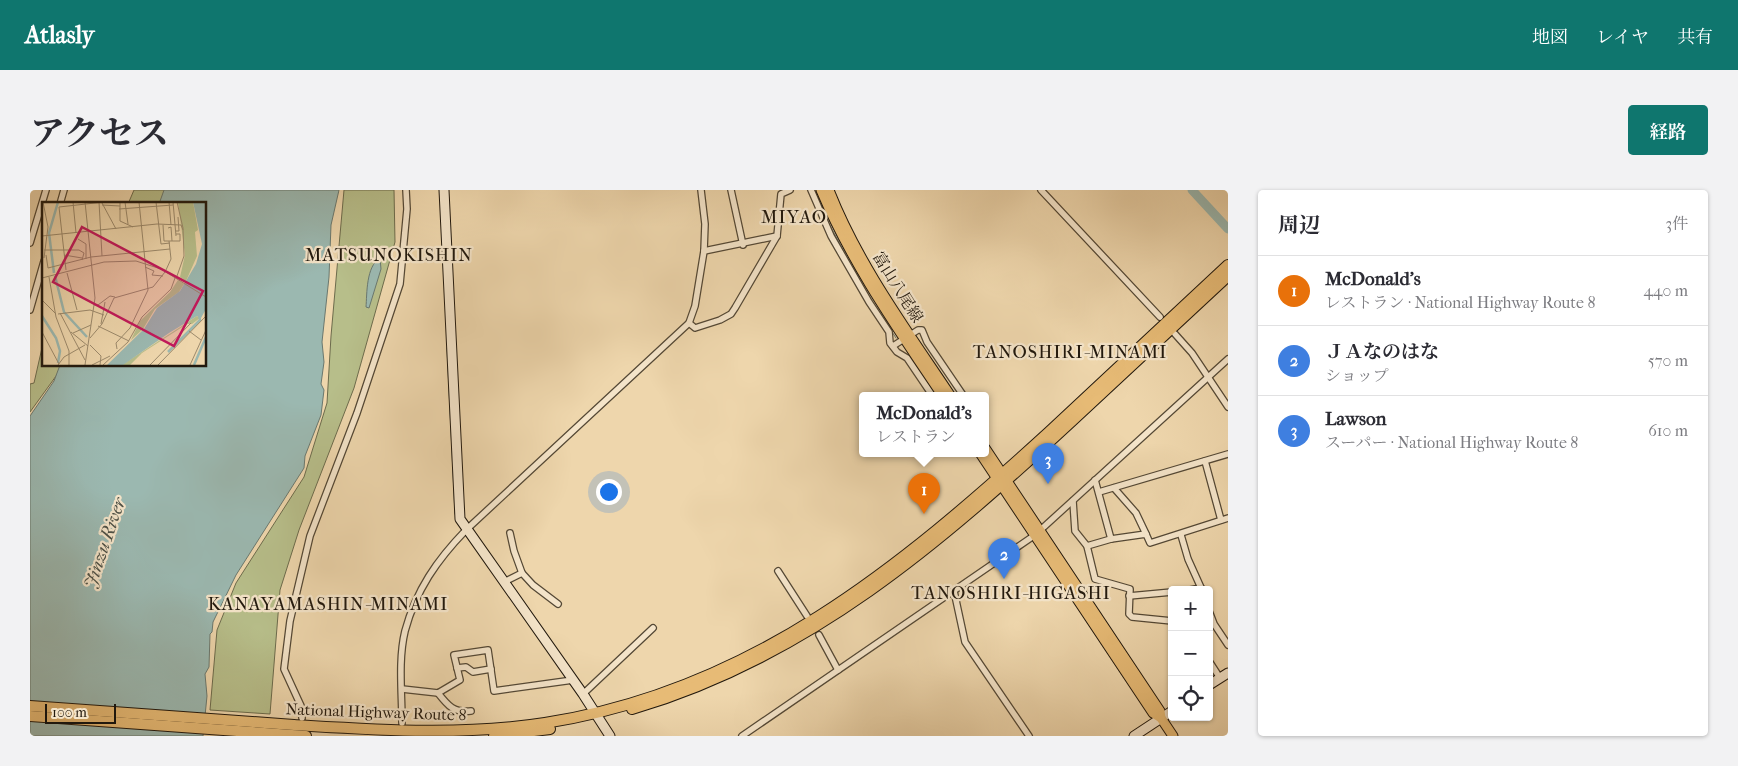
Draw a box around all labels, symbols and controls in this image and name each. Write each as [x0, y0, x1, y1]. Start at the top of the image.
text: Atlasly [25, 21, 94, 49]
text: 地図 [1532, 27, 1568, 48]
text: レイヤ [1596, 27, 1649, 48]
text: 共有 [1677, 27, 1713, 48]
button: 経路 [1628, 105, 1708, 155]
text: アクセス [30, 113, 169, 154]
inset map [42, 202, 206, 366]
district label: MIYAO [761, 207, 827, 228]
text: 周辺 [1278, 213, 1320, 237]
text: 3件 [1665, 214, 1688, 233]
district label: MATSUNOKISHIN [305, 245, 473, 266]
street label: 富山八尾線 [869, 248, 927, 326]
text: McDonald's [1325, 268, 1421, 290]
text: 1 [1291, 281, 1297, 300]
text: 440 m [1643, 281, 1688, 300]
text: レストラン · National Highway Route 8 [1325, 293, 1595, 312]
text: ＪＡなのはな [1325, 341, 1439, 363]
district label: TANOSHIRI-MINAMI [973, 342, 1167, 363]
text: 2 [1290, 351, 1298, 370]
text: 570 m [1648, 351, 1688, 370]
text: ショップ [1325, 366, 1389, 385]
popup [859, 392, 989, 457]
text: McDonald's [876, 402, 972, 424]
text: Lawson [1325, 408, 1387, 430]
text: 3 [1291, 421, 1297, 440]
text: 610 m [1648, 421, 1688, 440]
text: レストラン [876, 427, 956, 446]
text: スーパー · National Highway Route 8 [1325, 433, 1578, 452]
pin: 3 [1032, 443, 1064, 484]
pin: 1 [908, 473, 940, 514]
your location [596, 479, 622, 505]
water label: Jinzu River [80, 493, 131, 591]
pin: 2 [988, 538, 1020, 579]
district label: TANOSHIRI-HIGASHI [911, 583, 1111, 604]
map controls [1168, 586, 1213, 721]
button: + [1168, 586, 1213, 631]
district label: KANAYAMASHIN-MINAMI [208, 594, 448, 615]
button: − [1168, 631, 1213, 676]
button: locate [1168, 676, 1213, 721]
street label: National Highway Route 8 [285, 699, 467, 725]
scale bar [45, 701, 116, 724]
text: 100 m [52, 704, 87, 721]

